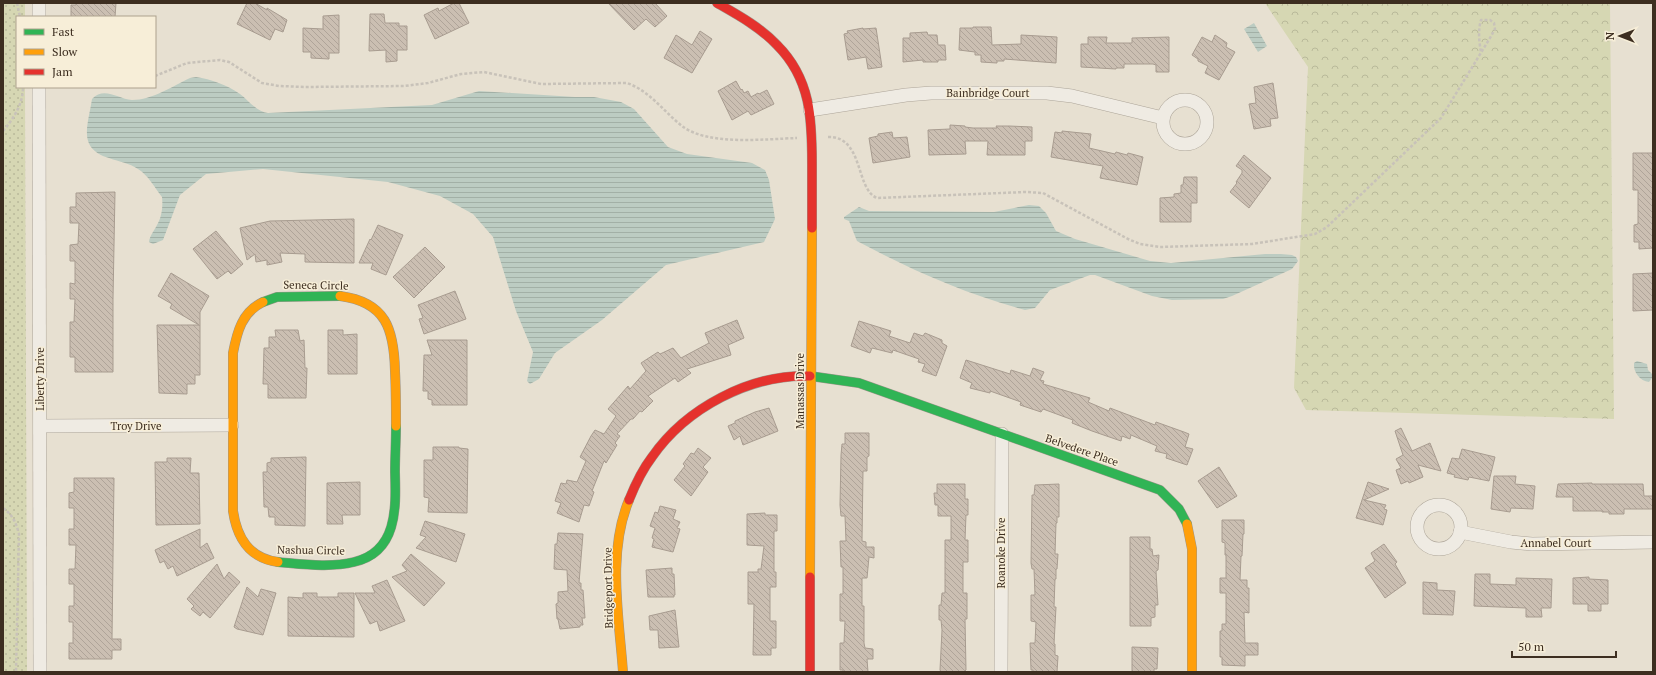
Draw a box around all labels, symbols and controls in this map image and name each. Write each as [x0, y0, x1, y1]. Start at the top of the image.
legend [16, 16, 156, 88]
north arrow [1600, 16, 1640, 56]
text: Fast [52, 24, 75, 39]
text: N [1603, 31, 1617, 40]
text: Slow [52, 44, 78, 59]
text: Jam [52, 64, 73, 79]
street label: Bainbridge Court [946, 86, 1030, 100]
street label: Seneca Circle [283, 277, 349, 293]
street label: Liberty Drive [33, 347, 47, 411]
street label: Manassas Drive [793, 353, 807, 429]
street label: Troy Drive [110, 419, 162, 433]
street label: Belvedere Place [1044, 431, 1121, 469]
street label: Roanoke Drive [994, 517, 1008, 589]
street label: Annabel Court [1520, 536, 1592, 550]
street label: Nashua Circle [277, 542, 346, 558]
street label: Bridgeport Drive [600, 547, 616, 629]
scale bar [1512, 633, 1616, 659]
text: 50 m [1518, 639, 1545, 654]

